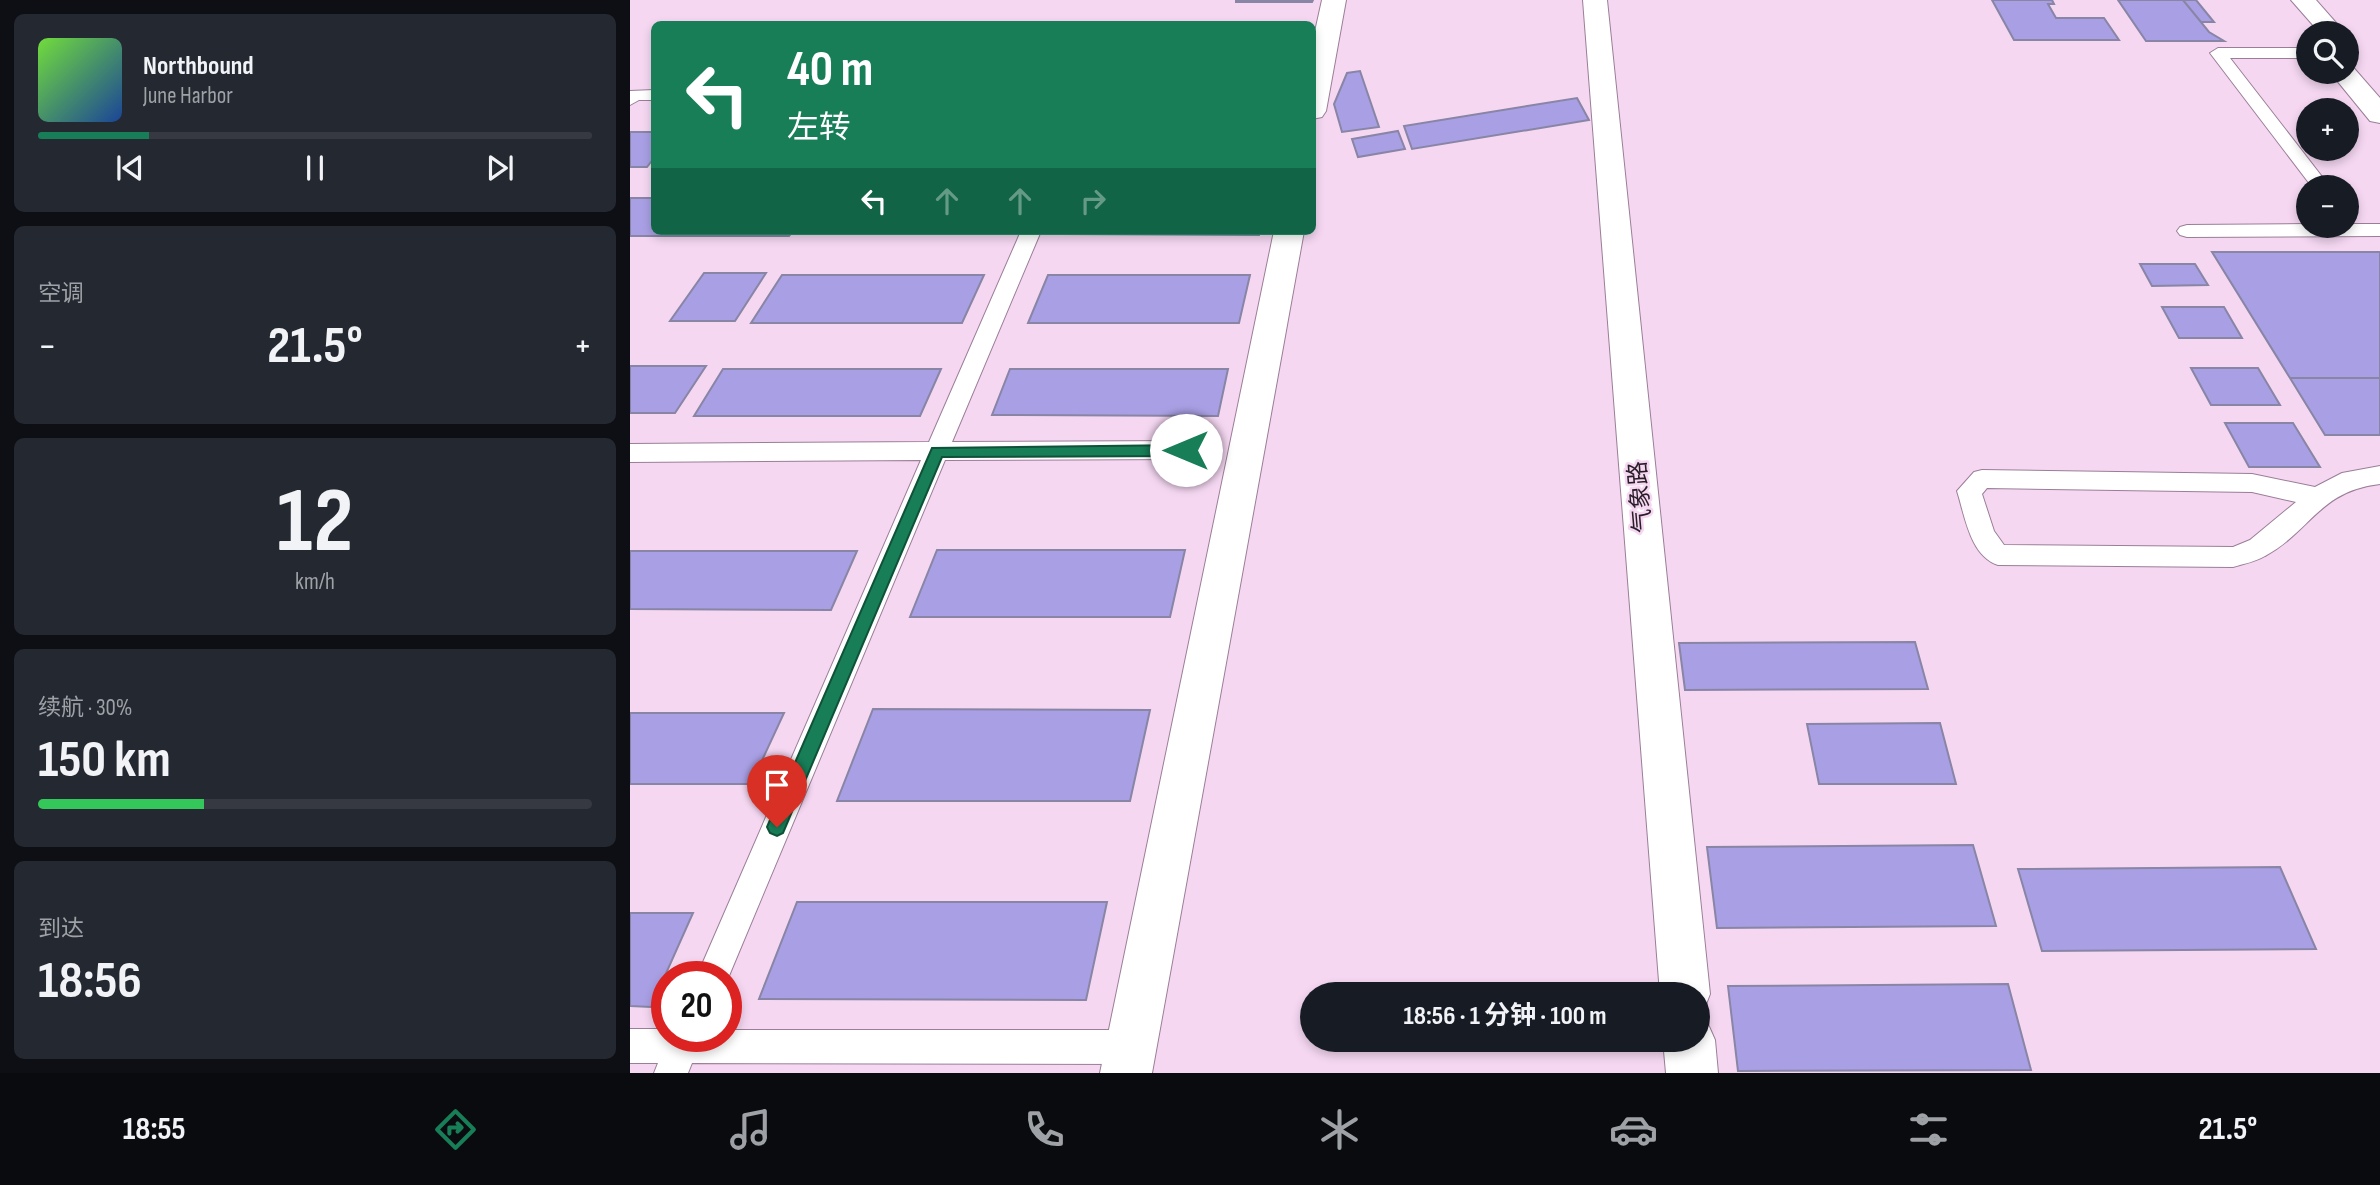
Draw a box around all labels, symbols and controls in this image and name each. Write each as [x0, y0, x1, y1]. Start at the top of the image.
map controls [2296, 21, 2359, 238]
button: search [2296, 21, 2359, 84]
text: 40 m [787, 41, 873, 100]
icon: left [672, 49, 763, 140]
text: Northbound [143, 51, 254, 82]
text: June Harbor [143, 82, 233, 110]
button: + [2296, 98, 2359, 161]
text: 左转 [787, 109, 851, 148]
icon: previous [111, 149, 149, 187]
icon: pause [296, 149, 334, 187]
icon: next [481, 149, 519, 187]
button: − [2296, 175, 2359, 238]
icon: left [855, 182, 893, 220]
icon: ahead [928, 182, 966, 220]
icon: ahead [1001, 182, 1039, 220]
icon: right [1074, 182, 1112, 220]
text: 空调 [38, 280, 84, 308]
text: 21.5° [267, 315, 363, 378]
text: − [38, 324, 57, 369]
text: + [573, 324, 592, 369]
position arrow [1149, 413, 1223, 487]
street label: 气象路 [1623, 460, 1658, 534]
text: 12 [277, 468, 353, 577]
text: km/h [295, 568, 335, 596]
text: 续航 · 30% [38, 694, 132, 722]
text: 150 km [38, 729, 171, 792]
pin [747, 755, 807, 827]
icon: arrive [758, 766, 796, 804]
text: 到达 [38, 915, 84, 943]
text: 18:56 [38, 950, 142, 1013]
speed limit sign: 20 [651, 961, 742, 1052]
text: 18:56 · 1 分钟 · 100 m [1403, 1001, 1607, 1032]
icon: directions [431, 1105, 480, 1154]
icon: music [726, 1105, 775, 1154]
icon: phone [1020, 1105, 1069, 1154]
icon: climate [1315, 1105, 1364, 1154]
icon: car [1609, 1105, 1658, 1154]
icon: filters [1904, 1105, 1953, 1154]
text: 18:55 [123, 1110, 186, 1149]
text: 21.5° [2198, 1110, 2257, 1149]

